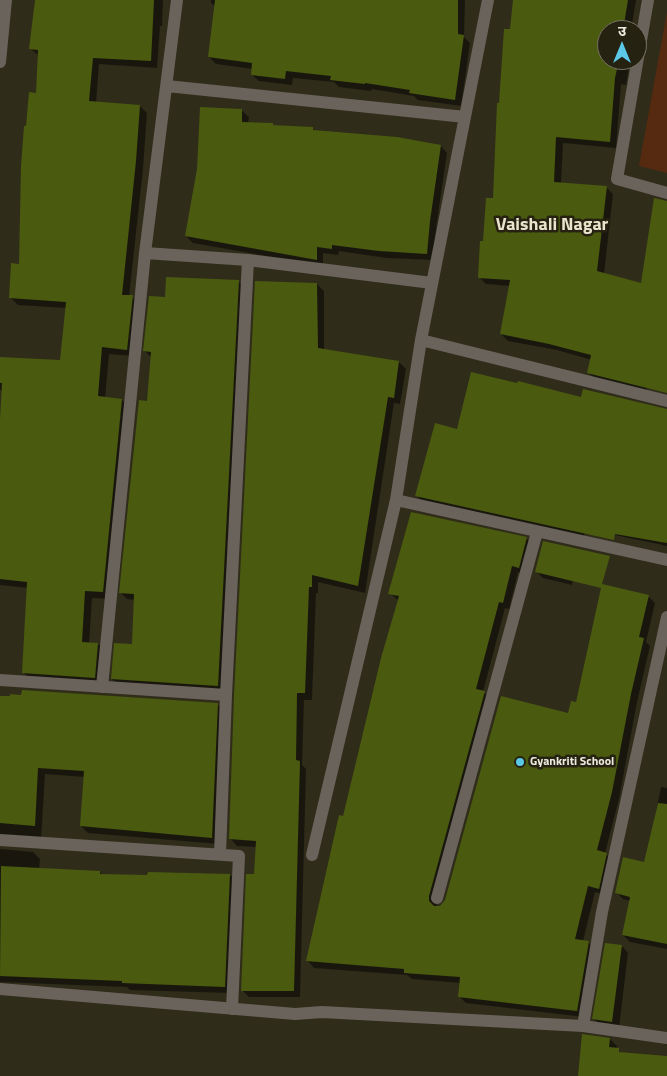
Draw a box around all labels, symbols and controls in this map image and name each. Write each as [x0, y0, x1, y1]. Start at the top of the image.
north arrow [597, 20, 647, 70]
text: उ [618, 20, 626, 41]
district label: Vaishali Nagar [496, 215, 608, 237]
place label: Gyankriti School [530, 755, 614, 769]
marker: Gyankriti School [514, 756, 526, 768]

